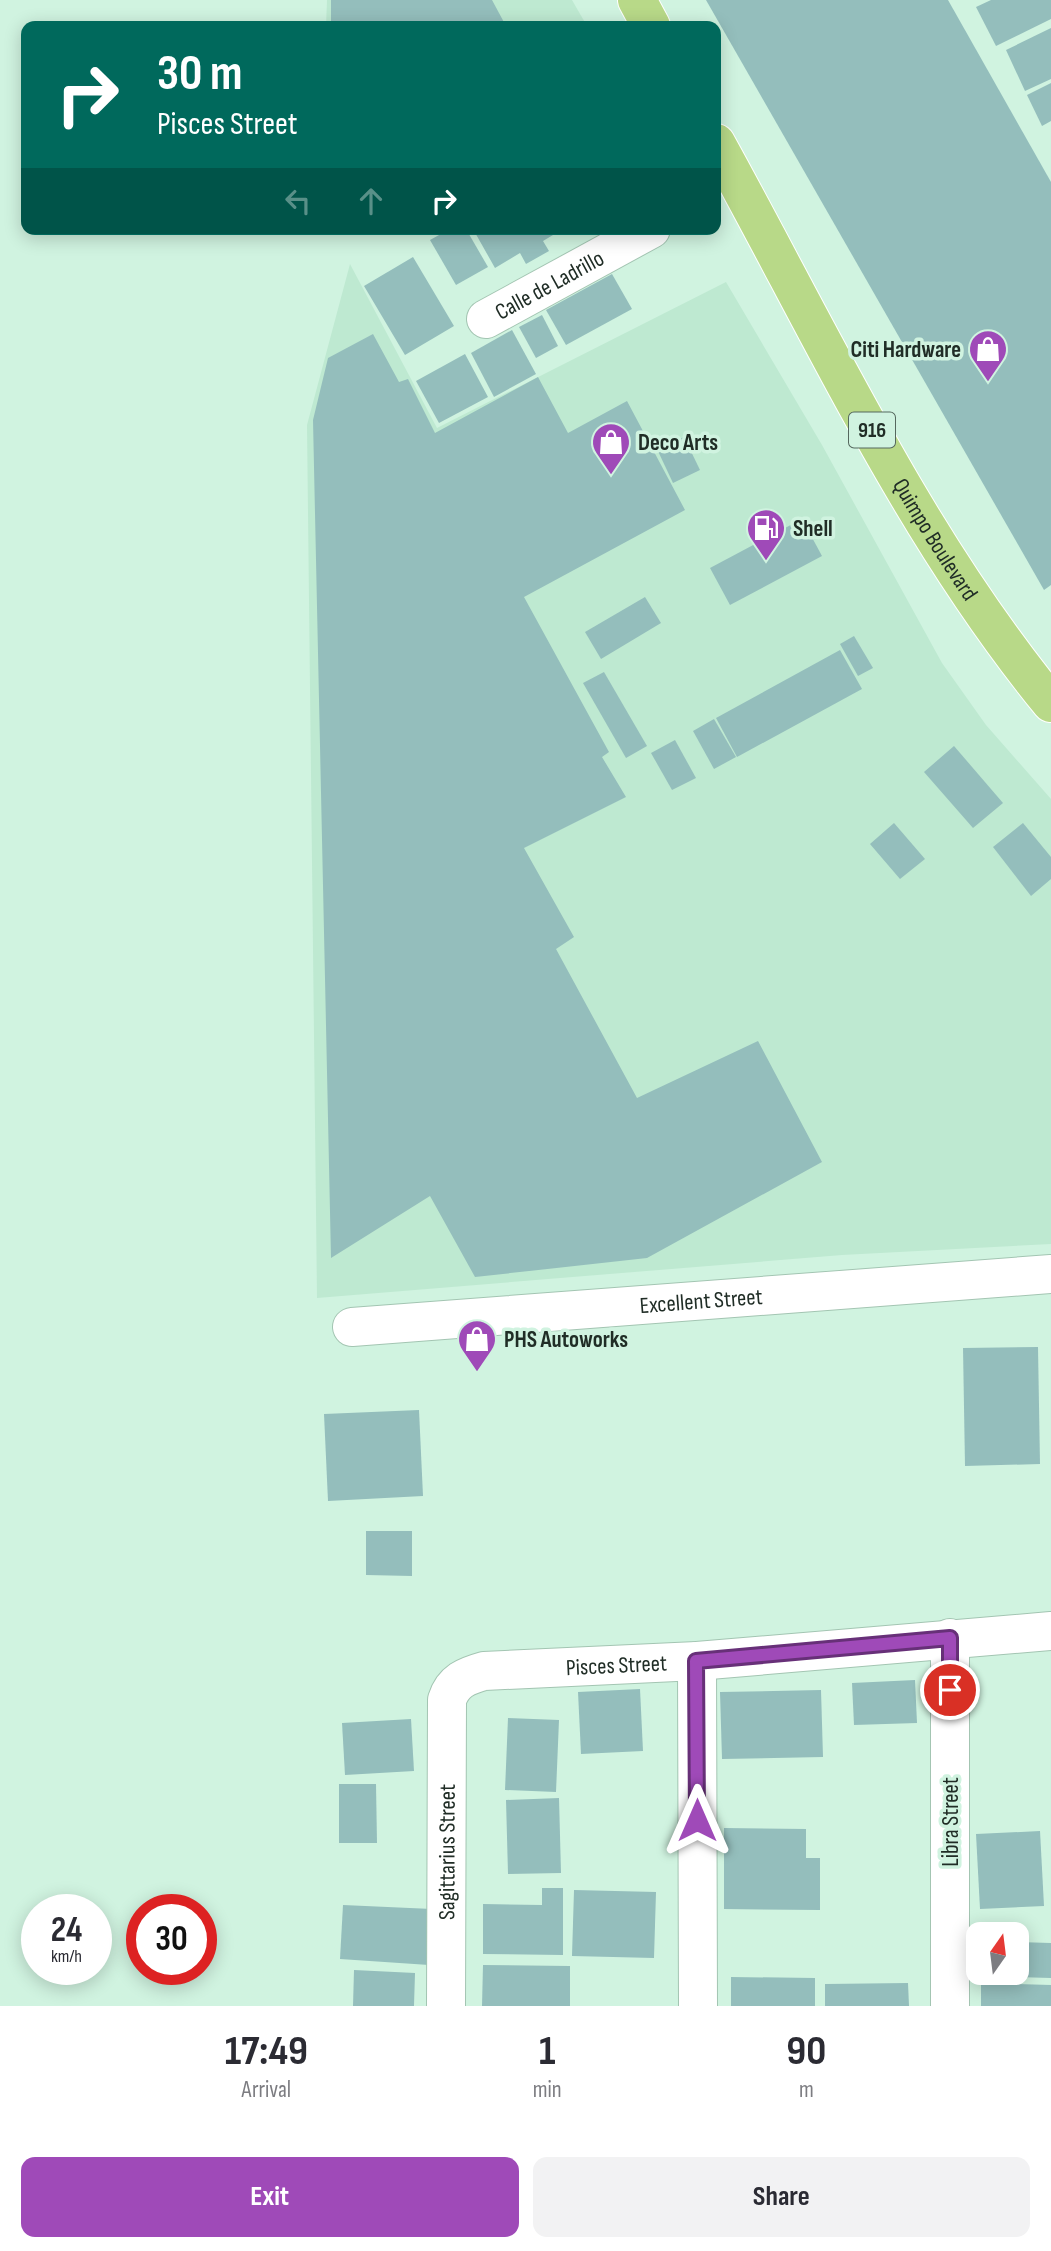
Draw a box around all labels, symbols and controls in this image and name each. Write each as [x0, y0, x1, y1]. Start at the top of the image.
text: 30 m [157, 45, 242, 104]
icon: right [42, 49, 133, 140]
text: Pisces Street [157, 105, 298, 144]
icon: left [279, 182, 317, 220]
icon: ahead [352, 182, 390, 220]
icon: right [425, 182, 463, 220]
street label: Calle de Ladrillo [490, 244, 609, 326]
shop icon: Citi Hardware [967, 328, 1009, 383]
place label: Citi Hardware [850, 336, 961, 364]
road number: 916 [849, 412, 895, 448]
shop icon: Deco Arts [590, 421, 632, 476]
place label: Deco Arts [638, 429, 718, 457]
street label: Quimpo Boulevard [886, 474, 984, 606]
fuel station icon: Shell [745, 507, 787, 562]
place label: Shell [793, 515, 833, 543]
street label: Excellent Street [639, 1283, 764, 1320]
shop icon: PHS Autoworks [456, 1318, 498, 1373]
place label: PHS Autoworks [504, 1326, 628, 1354]
street label: Pisces Street [565, 1649, 668, 1682]
pin [920, 1660, 980, 1720]
icon: arrive [931, 1671, 969, 1709]
street label: Libra Street [937, 1777, 965, 1867]
position arrow [660, 1783, 734, 1857]
street label: Sagittarius Street [433, 1784, 462, 1920]
speed limit sign: 30 [126, 1894, 217, 1985]
text: 24 [51, 1909, 82, 1952]
north arrow [966, 1922, 1029, 1984]
map controls [966, 1922, 1029, 1985]
text: km/h [51, 1946, 82, 1967]
text: 17:49 [225, 2026, 308, 2077]
text: 1 [539, 2026, 555, 2077]
text: 90 [786, 2026, 826, 2077]
text: Arrival [242, 2076, 291, 2104]
text: min [533, 2076, 562, 2104]
text: m [799, 2076, 814, 2104]
button: Exit [21, 2157, 519, 2237]
button: Share [533, 2157, 1030, 2237]

